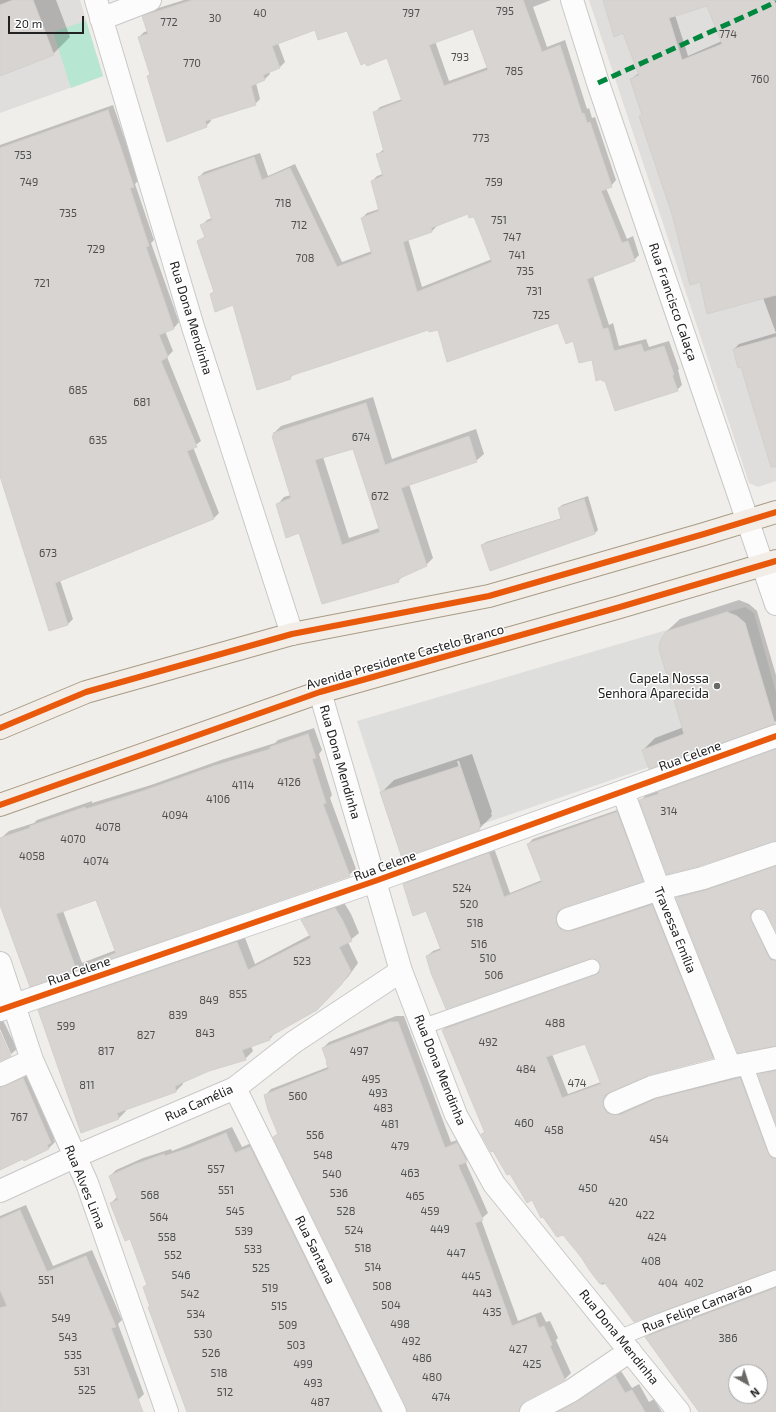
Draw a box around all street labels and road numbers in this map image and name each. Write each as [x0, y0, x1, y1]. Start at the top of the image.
street label: Rua Francisco Calaça [645, 241, 701, 363]
street label: Rua Dona Mendinha [166, 259, 216, 377]
street label: Avenida Presidente Castelo Branco [304, 621, 506, 693]
street label: Rua Dona Mendinha [316, 703, 364, 821]
street label: Rua Celene [657, 738, 723, 774]
street label: Rua Celene [352, 848, 418, 884]
street label: Travessa Emília [651, 884, 699, 976]
street label: Rua Celene [46, 953, 112, 989]
street label: Rua Dona Mendinha [411, 1012, 469, 1128]
street label: Rua Camélia [163, 1081, 235, 1125]
street label: Rua Alves Lima [61, 1143, 109, 1231]
street label: Rua Santana [292, 1213, 338, 1287]
street label: Rua Felipe Camarão [640, 1280, 754, 1336]
street label: Rua Dona Mendinha [576, 1286, 662, 1388]

